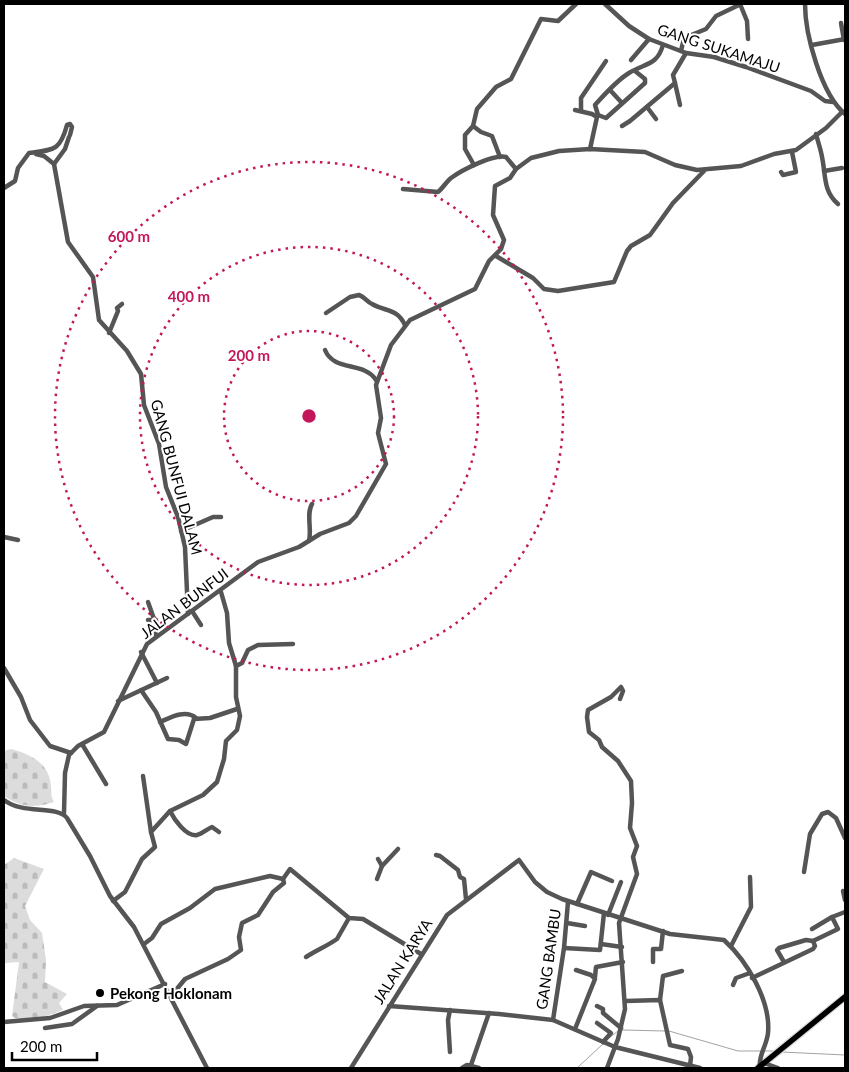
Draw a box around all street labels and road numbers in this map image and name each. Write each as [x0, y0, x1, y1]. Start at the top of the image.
street label: GANG SUKAMAJU [655, 20, 783, 76]
street label: GANG BUNFUI DALAM [148, 397, 206, 557]
street label: JALAN BUNFUI [136, 564, 232, 642]
street label: GANG BAMBU [532, 907, 564, 1011]
street label: JALAN KARYA [369, 914, 436, 1007]

